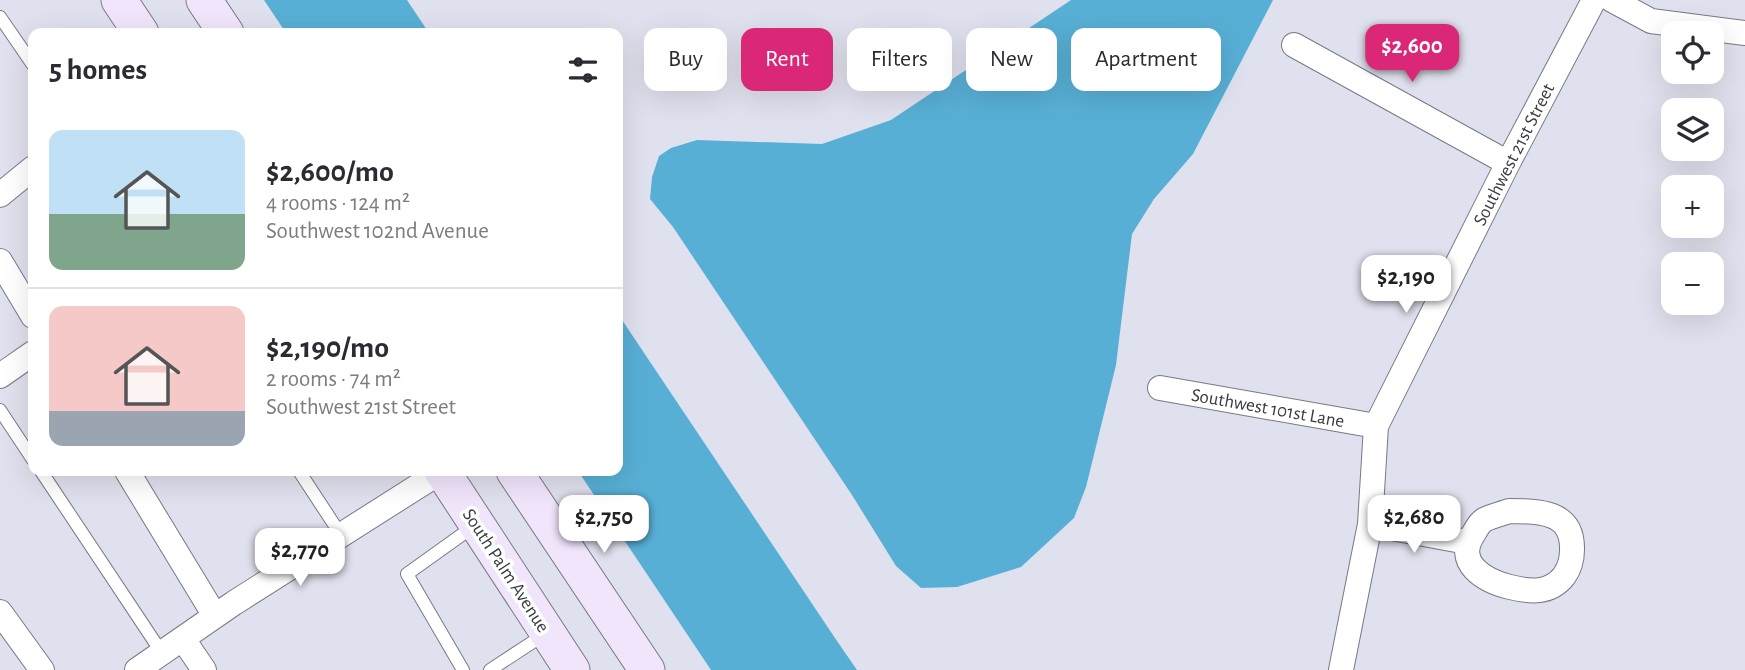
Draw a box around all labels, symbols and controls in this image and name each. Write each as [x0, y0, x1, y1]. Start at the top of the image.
map controls [1661, 21, 1724, 315]
button: locate [1661, 21, 1724, 84]
pin: $2,600 [1355, 24, 1469, 84]
chip: Buy [644, 28, 727, 91]
chip: Rent [741, 28, 833, 91]
chip: Filters [847, 28, 952, 91]
chip: New [966, 28, 1057, 91]
chip: Apartment [1071, 28, 1221, 91]
text: $2,600 [1381, 35, 1443, 58]
icon: filters [564, 51, 602, 89]
text: 5 homes [49, 55, 147, 85]
street label: Southwest 21st Street [1470, 80, 1558, 229]
button: layers [1661, 98, 1724, 161]
text: $2,600/mo [266, 157, 394, 187]
icon: home [105, 158, 189, 242]
button: + [1661, 175, 1724, 238]
text: 4 rooms · 124 m² [266, 192, 410, 215]
text: Southwest 102nd Avenue [266, 220, 489, 243]
button: − [1661, 252, 1724, 315]
pin: $2,190 [1349, 256, 1463, 315]
text: $2,190 [1377, 266, 1435, 289]
text: $2,190/mo [266, 333, 389, 363]
icon: home [105, 334, 189, 418]
text: 2 rooms · 74 m² [266, 368, 401, 391]
street label: Southwest 101st Lane [1190, 386, 1346, 431]
text: Southwest 21st Street [266, 396, 456, 419]
pin: $2,750 [547, 496, 661, 555]
pin: $2,680 [1357, 496, 1471, 555]
street label: South Palm Avenue [459, 506, 553, 636]
text: $2,750 [575, 506, 633, 529]
text: $2,680 [1384, 506, 1444, 529]
pin: $2,770 [243, 528, 357, 588]
text: $2,770 [271, 539, 329, 562]

